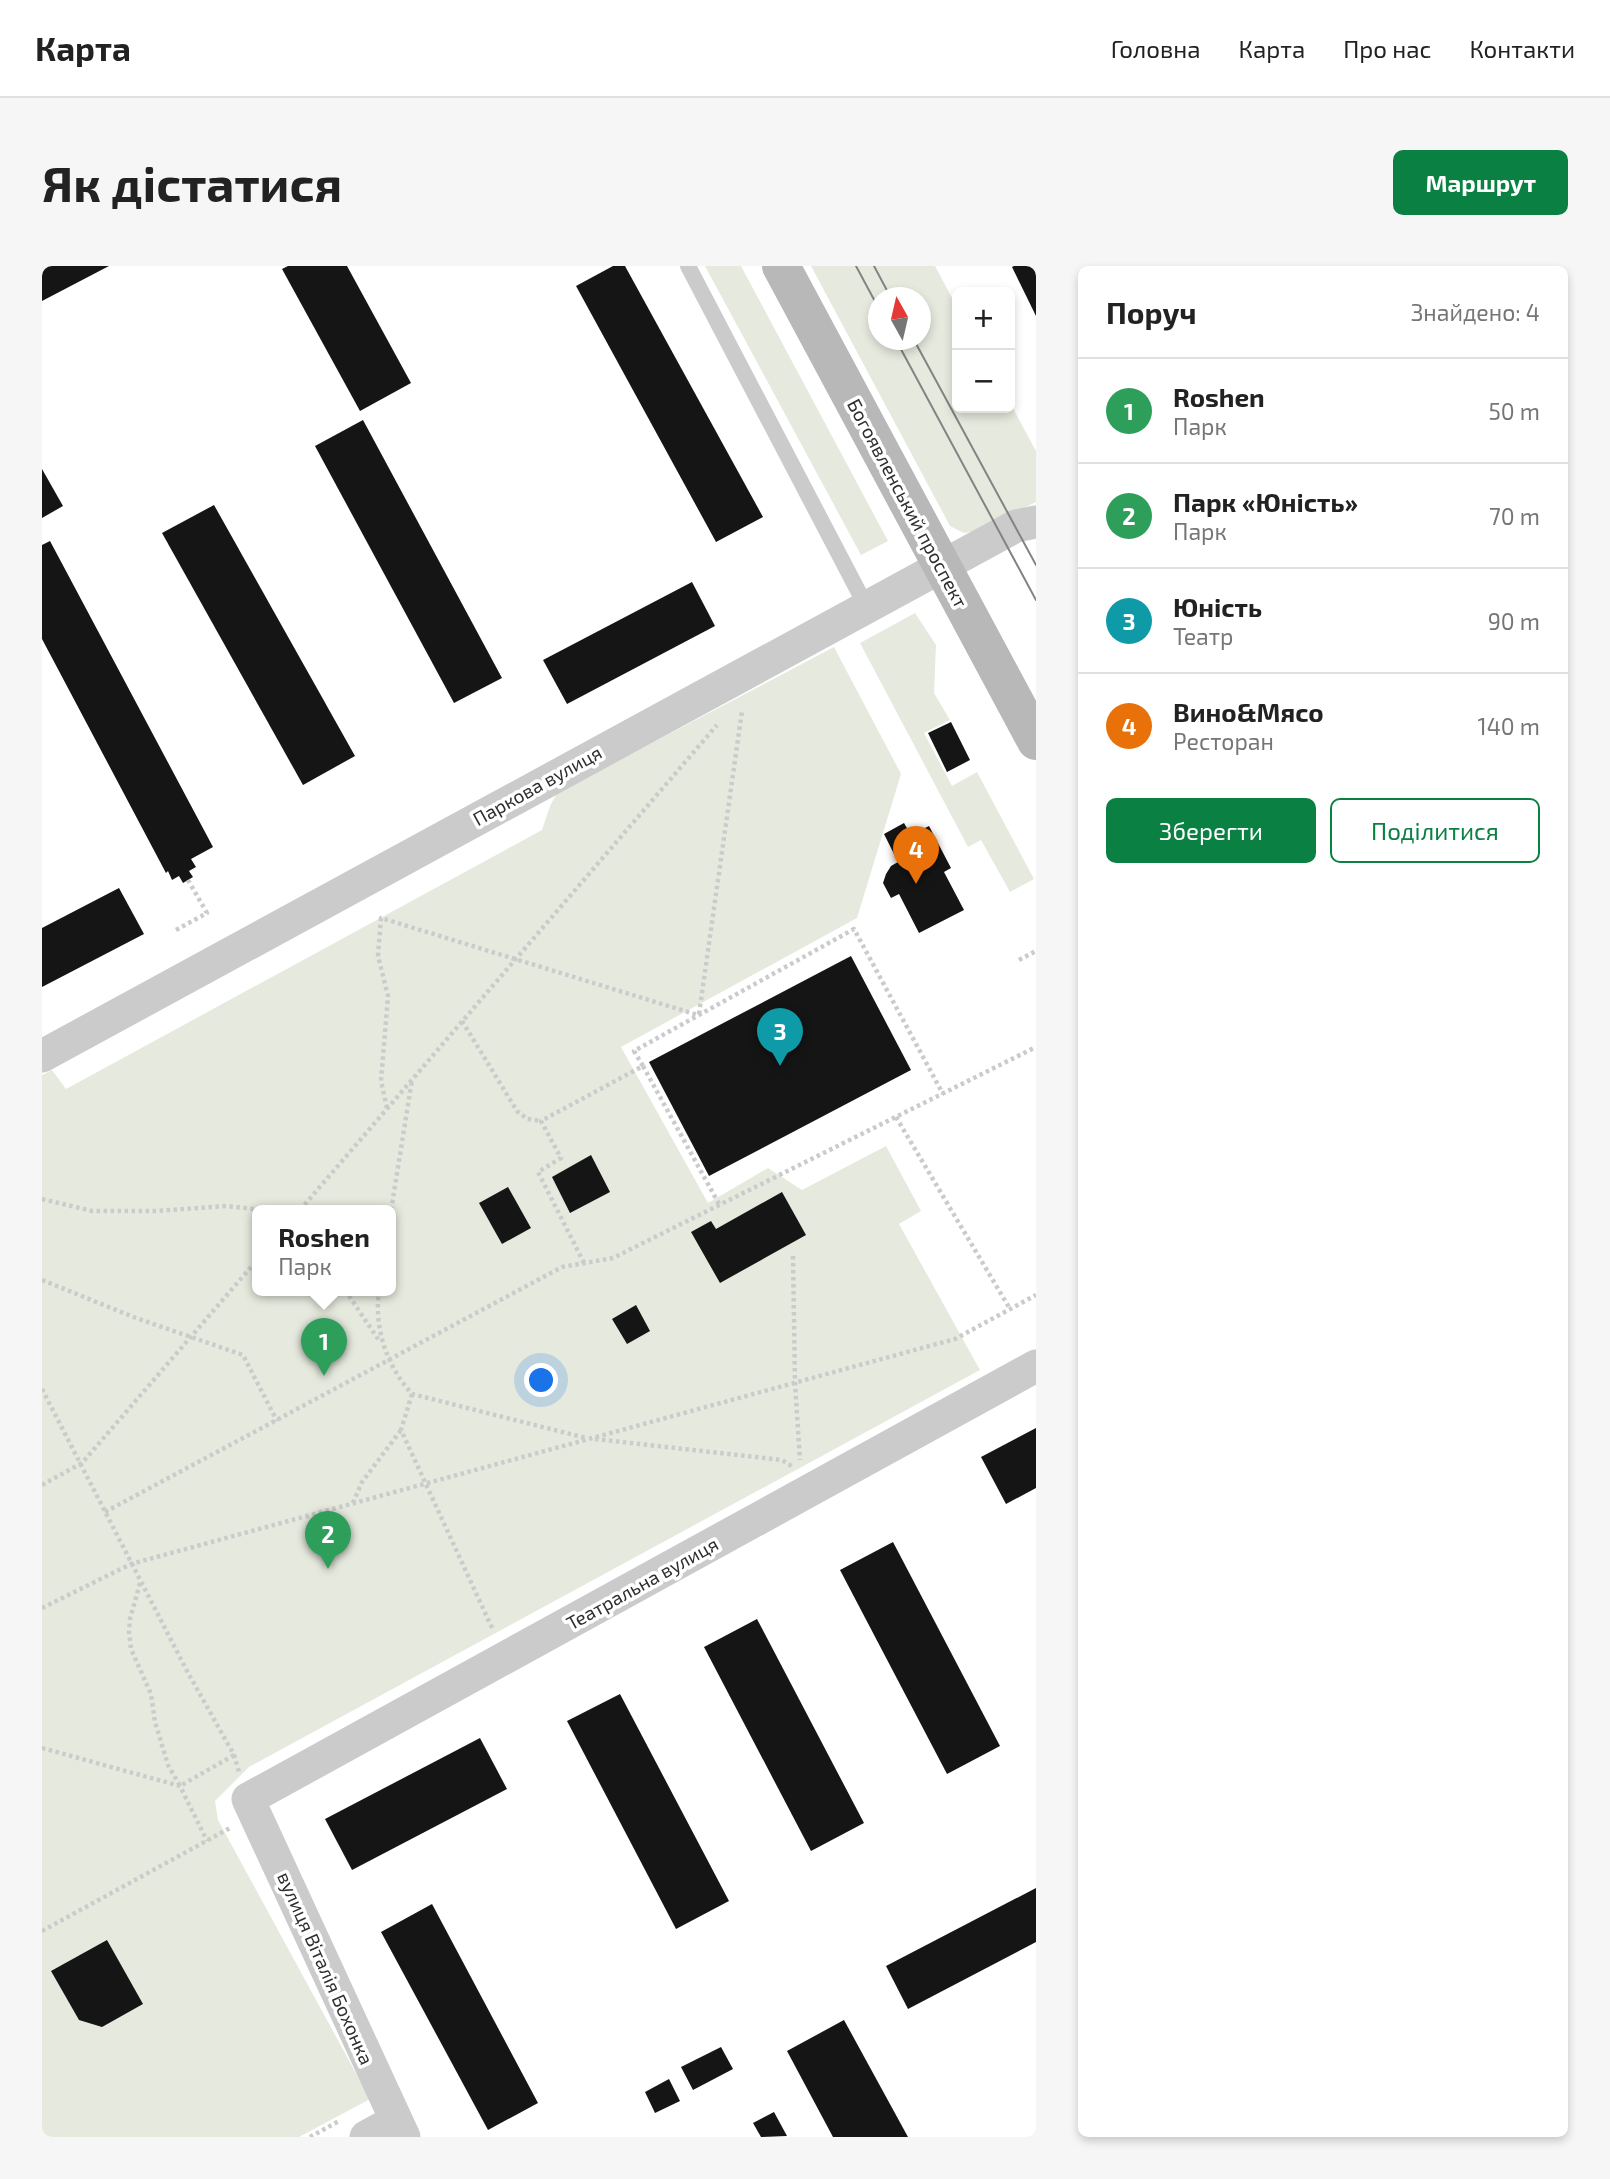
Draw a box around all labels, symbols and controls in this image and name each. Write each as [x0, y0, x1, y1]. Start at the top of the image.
text: Карта [35, 28, 131, 68]
text: Головна [1111, 34, 1201, 63]
text: Карта [1239, 34, 1305, 63]
text: Про нас [1343, 34, 1431, 63]
text: Контакти [1469, 34, 1575, 63]
button: Маршрут [1393, 150, 1568, 215]
text: Як дістатися [42, 153, 342, 212]
north arrow [868, 287, 931, 350]
map controls [952, 287, 1015, 413]
button: + [952, 287, 1015, 350]
text: Поруч [1106, 294, 1196, 330]
text: Знайдено: 4 [1411, 298, 1540, 326]
button: − [952, 350, 1015, 413]
text: Roshen [1173, 381, 1265, 412]
street label: Богоявленський проспект [843, 395, 973, 611]
text: 1 [1124, 397, 1134, 425]
text: 50 m [1489, 397, 1540, 425]
text: Парк [1173, 412, 1227, 440]
text: Парк «Юність» [1173, 486, 1358, 517]
text: 2 [1122, 502, 1136, 530]
text: 70 m [1489, 502, 1540, 530]
text: Парк [1173, 517, 1227, 545]
text: Юність [1173, 591, 1262, 622]
text: 3 [1122, 607, 1136, 635]
text: 90 m [1488, 607, 1540, 635]
text: Театр [1173, 622, 1233, 650]
text: Вино&Мясо [1173, 696, 1324, 727]
text: 4 [1122, 712, 1136, 740]
text: 140 m [1478, 712, 1540, 740]
text: Ресторан [1173, 727, 1274, 755]
street label: Паркова вулиця [469, 740, 606, 831]
button: Зберегти [1106, 798, 1316, 863]
button: Поділитися [1330, 798, 1540, 863]
pin: 4 [893, 826, 939, 884]
pin: 3 [757, 1008, 803, 1066]
popup [252, 1205, 396, 1296]
text: Roshen [278, 1221, 370, 1252]
text: Парк [278, 1252, 332, 1280]
pin: 1 [301, 1318, 347, 1376]
your location [524, 1363, 558, 1397]
pin: 2 [305, 1511, 351, 1569]
street label: Театральна вулиця [562, 1532, 722, 1635]
street label: вулиця Віталія Бохонка [272, 1868, 379, 2068]

